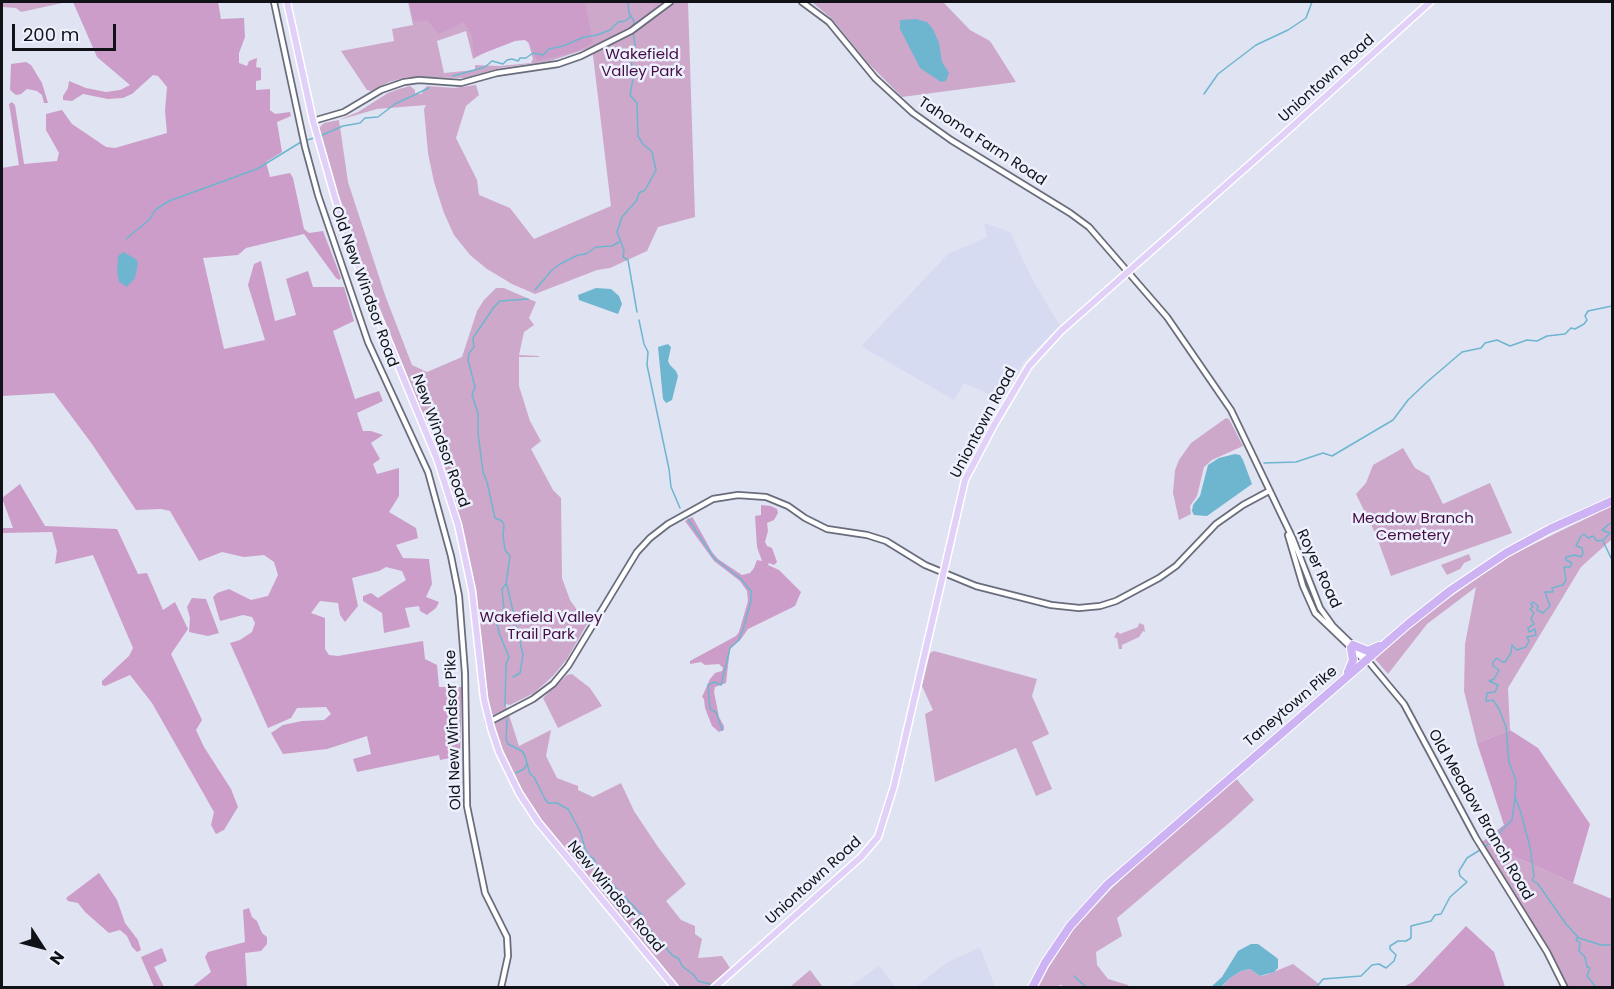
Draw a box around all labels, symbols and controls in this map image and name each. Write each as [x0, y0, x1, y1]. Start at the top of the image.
scale bar [15, 12, 118, 50]
text: 200 m [23, 22, 79, 47]
street label: Uniontown Road [1275, 31, 1379, 127]
park label: Wakefield Valley Park [601, 46, 683, 81]
street label: Tahoma Farm Road [915, 94, 1049, 190]
street label: Old New Windsor Road [326, 204, 402, 370]
street label: Uniontown Road [947, 365, 1021, 481]
street label: New Windsor Road [408, 372, 472, 510]
park label: Meadow Branch Cemetery [1352, 510, 1474, 545]
street label: Royer Road [1292, 527, 1344, 611]
park label: Wakefield Valley Trail Park [480, 609, 602, 644]
street label: Old New Windsor Pike [442, 650, 466, 810]
street label: Taneytown Pike [1241, 663, 1341, 751]
street label: Old Meadow Branch Road [1424, 726, 1536, 904]
street label: Uniontown Road [762, 833, 866, 929]
street label: New Windsor Road [563, 837, 667, 957]
north arrow [12, 917, 72, 977]
text: N [44, 946, 70, 970]

